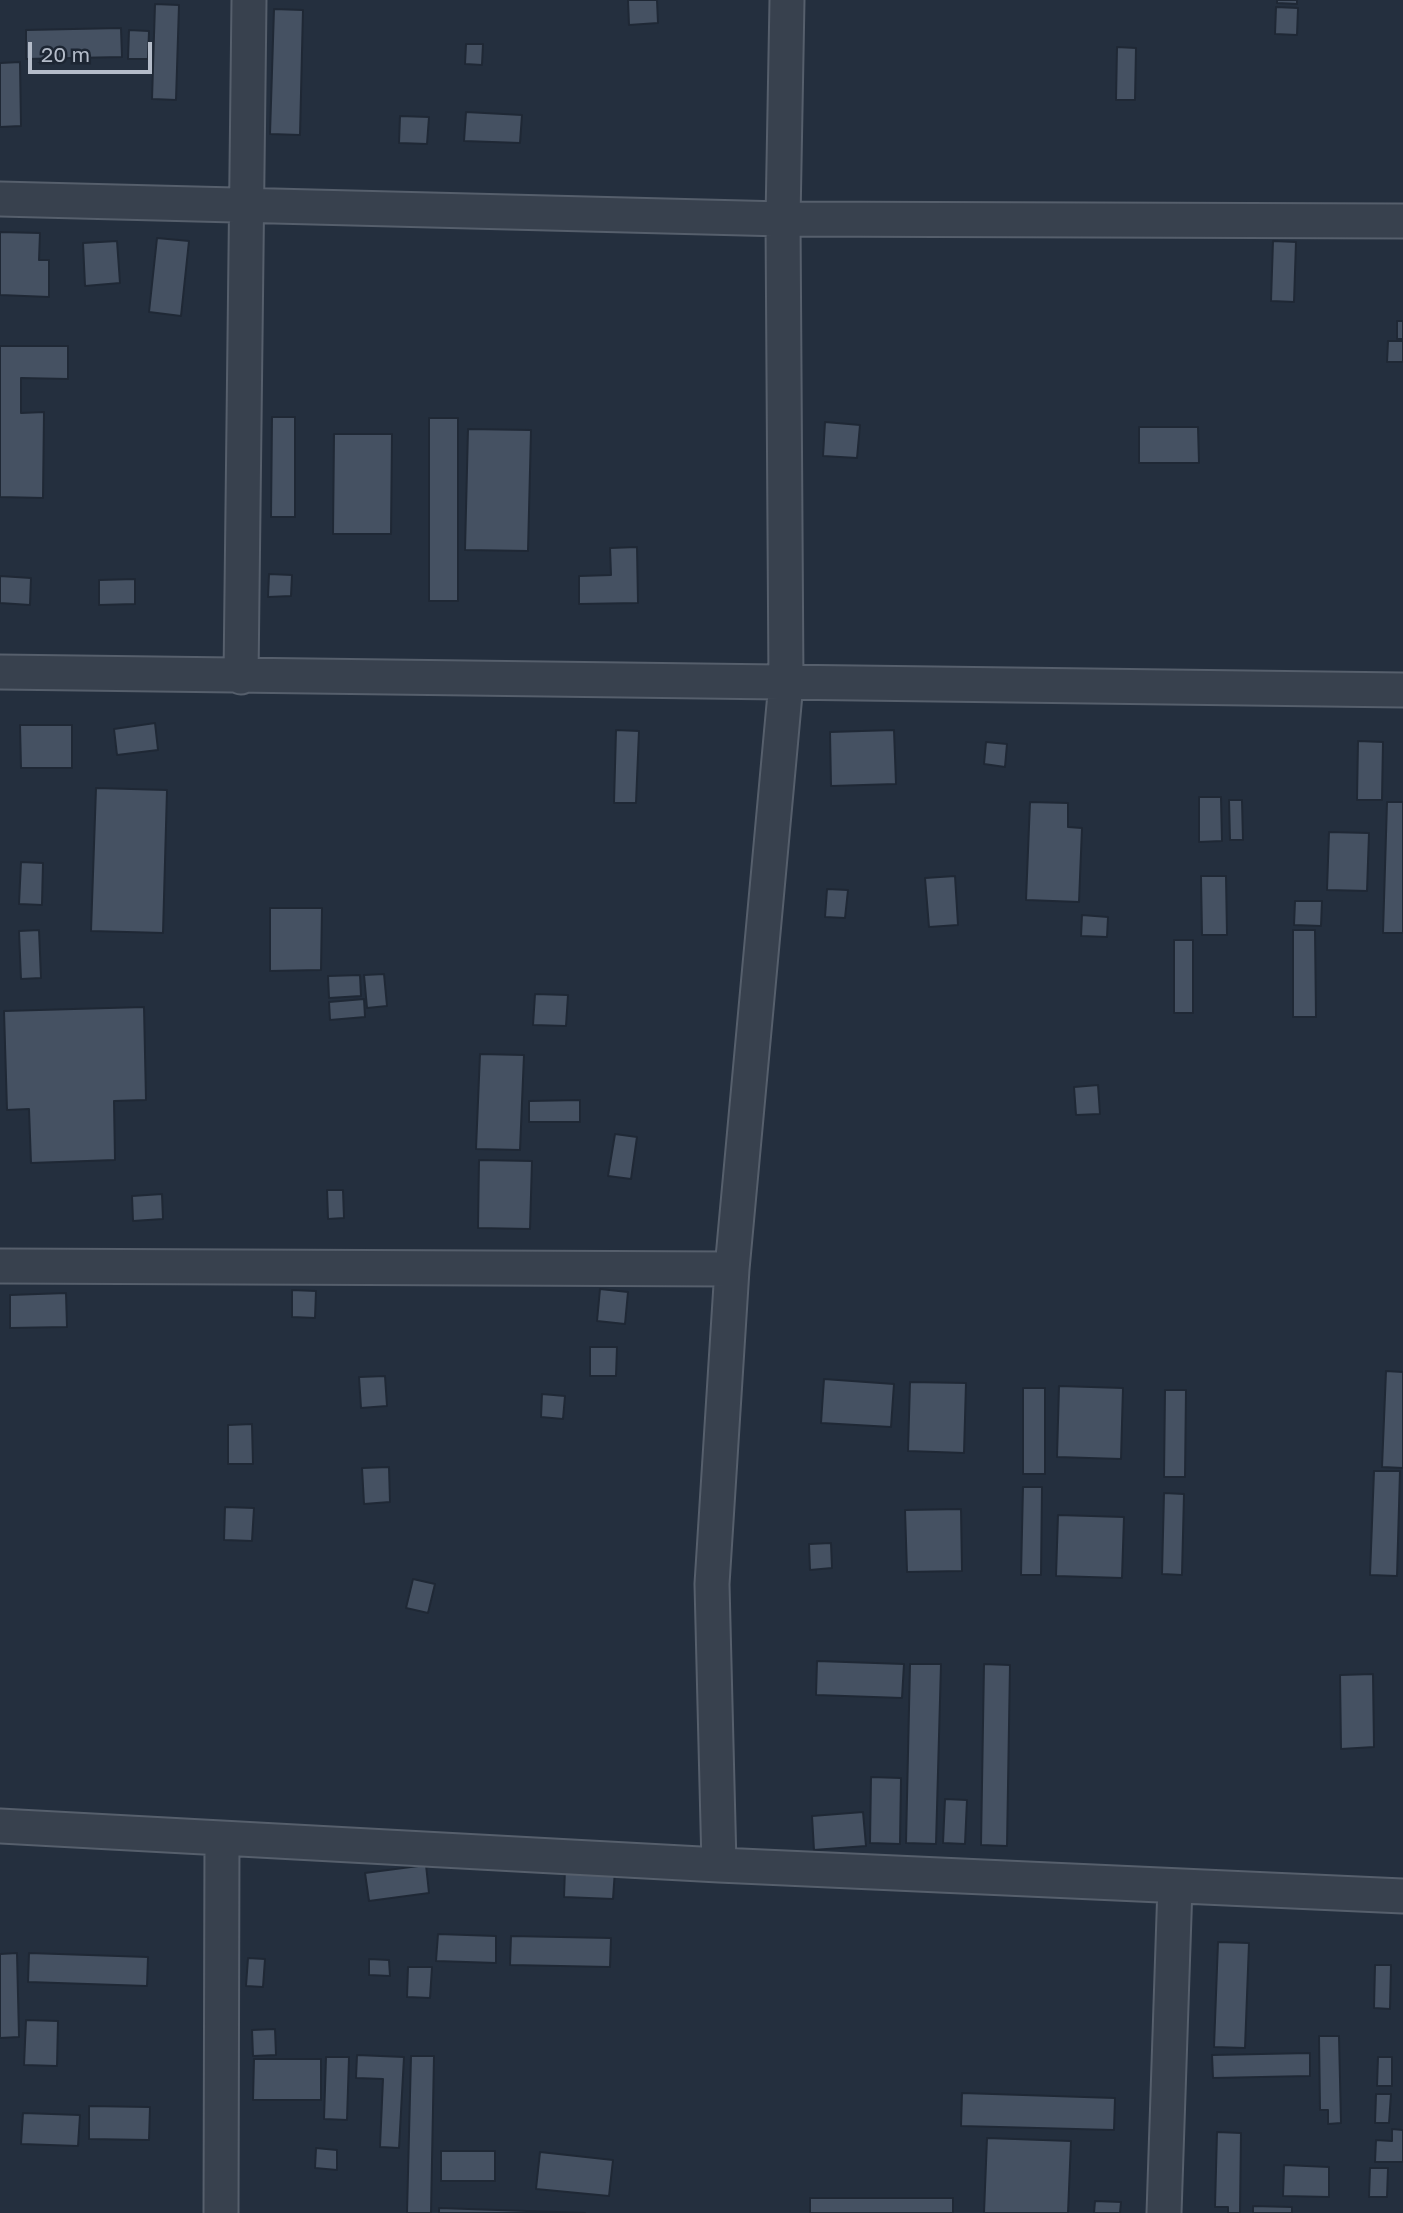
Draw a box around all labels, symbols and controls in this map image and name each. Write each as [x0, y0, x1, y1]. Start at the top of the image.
scale bar [32, 28, 156, 72]
text: 20 m [41, 41, 90, 67]

